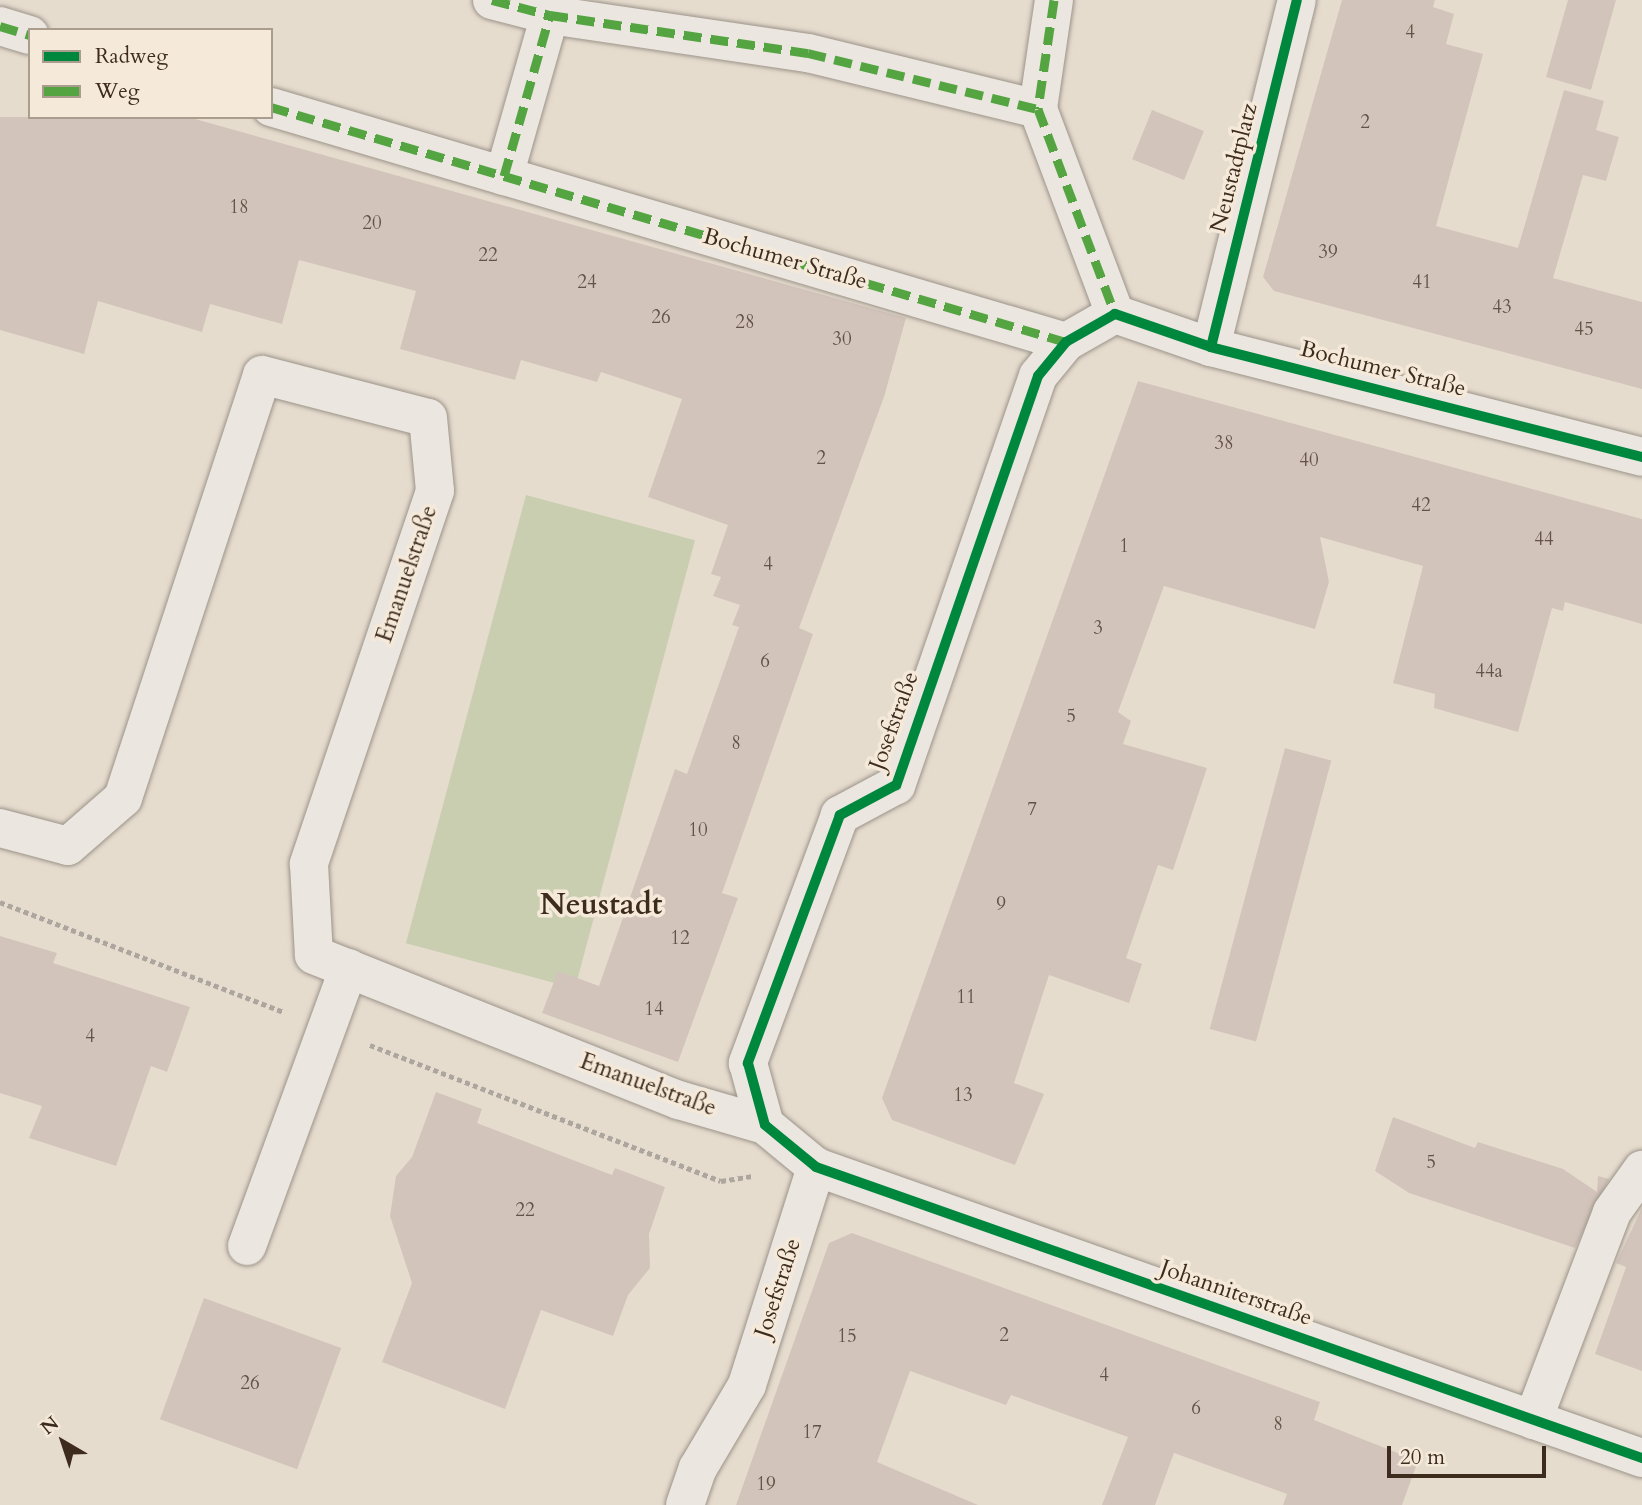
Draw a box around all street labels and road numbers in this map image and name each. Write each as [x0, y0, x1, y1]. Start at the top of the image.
street label: Neustadtplatz [1205, 100, 1263, 236]
street label: Bochumer Straße [700, 222, 870, 296]
street label: Bochumer Straße [1297, 335, 1469, 403]
street label: Emanuelstraße [371, 502, 443, 646]
street label: Josefstraße [863, 668, 925, 774]
street label: Emanuelstraße [576, 1048, 720, 1122]
street label: Josefstraße [749, 1235, 807, 1341]
street label: Johanniterstraße [1156, 1254, 1316, 1332]

